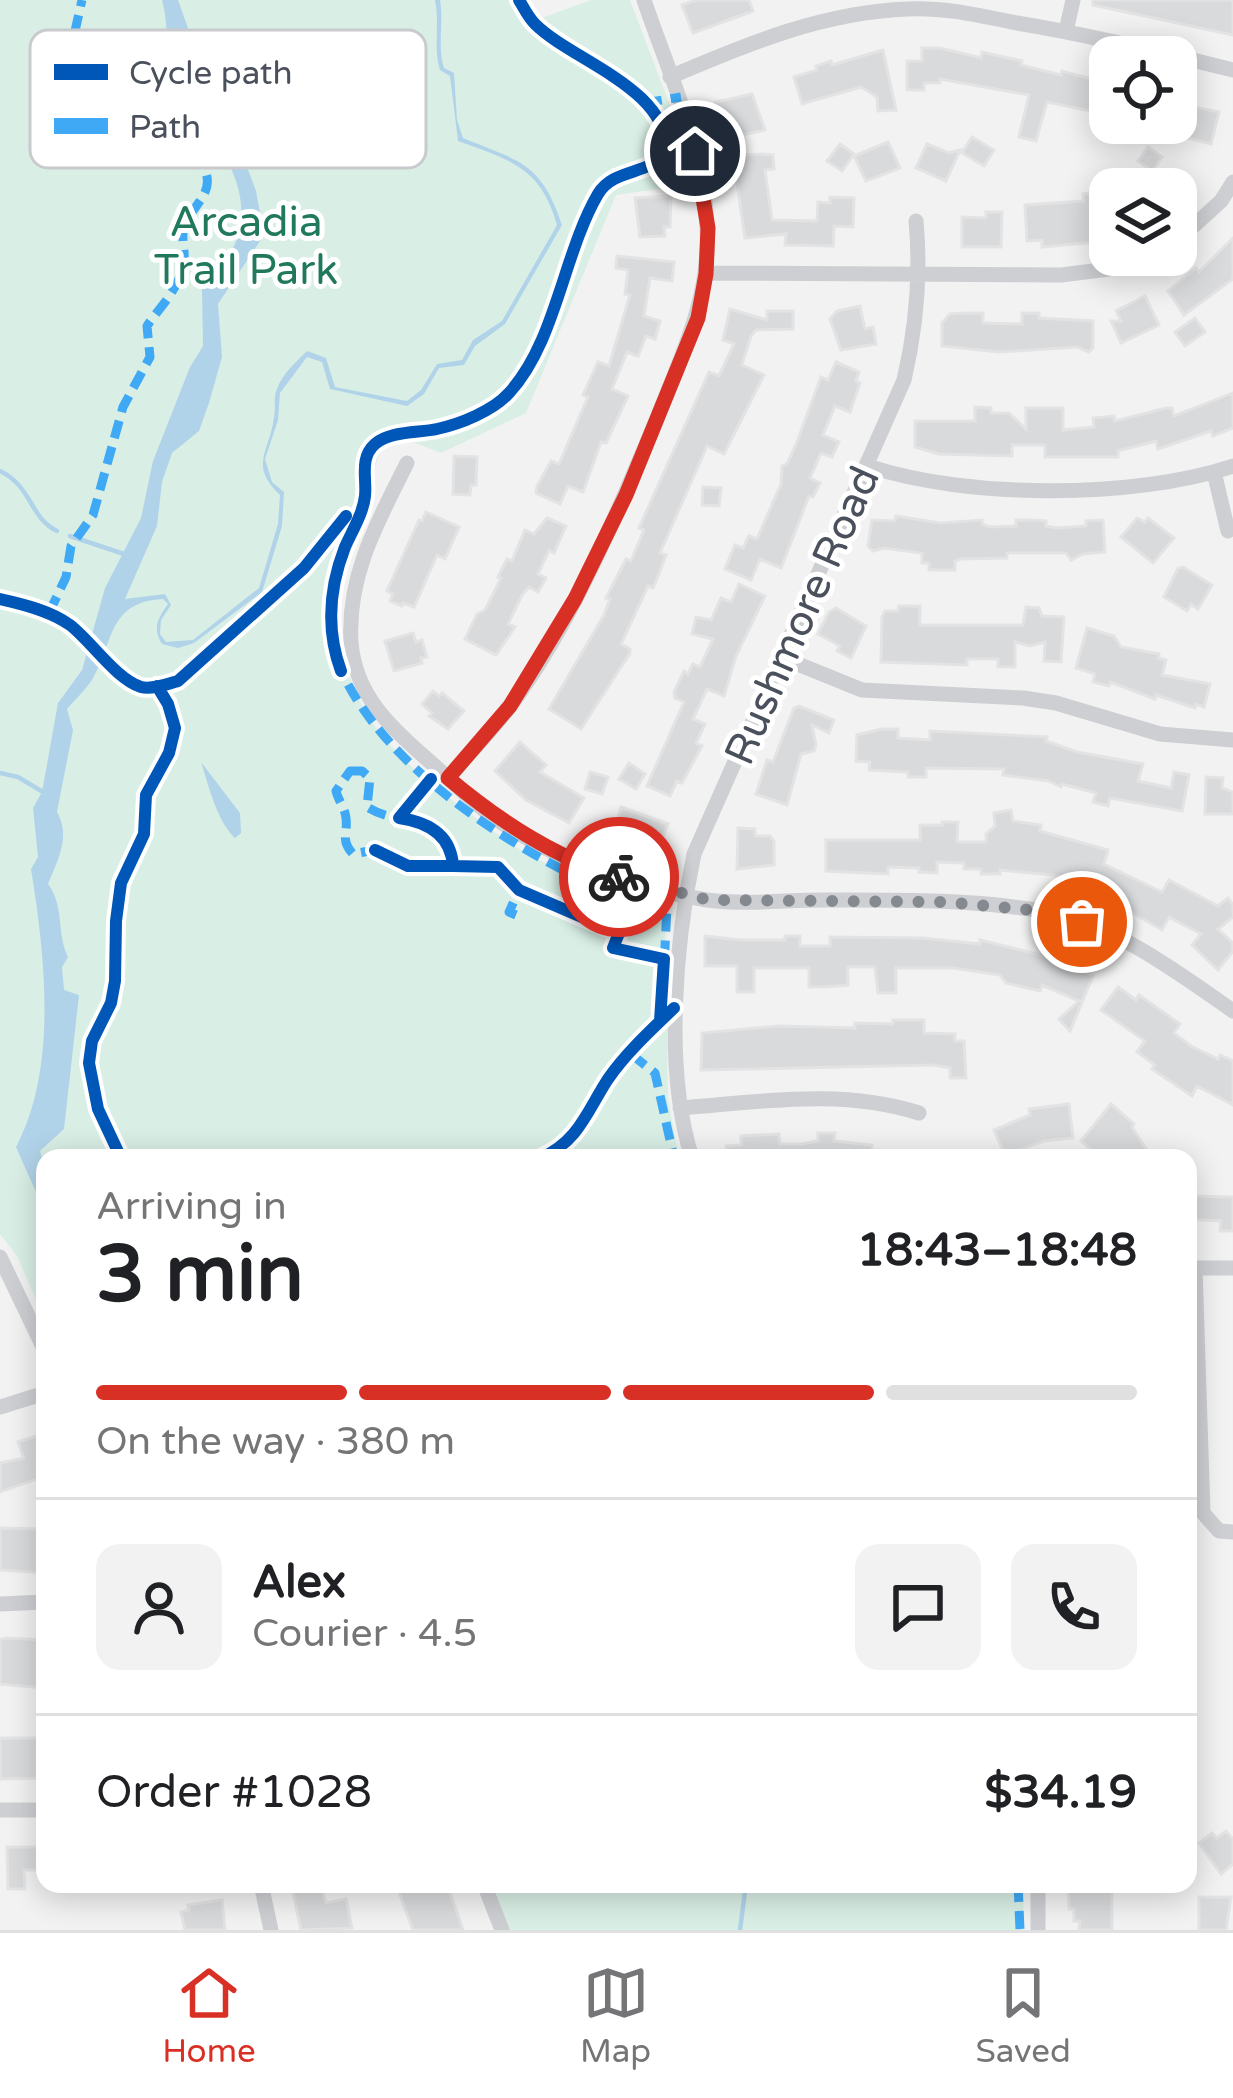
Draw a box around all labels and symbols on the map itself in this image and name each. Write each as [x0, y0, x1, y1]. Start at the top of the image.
legend [30, 30, 426, 168]
text: Cycle path [129, 54, 293, 93]
pin [644, 100, 746, 202]
text: Path [129, 108, 201, 147]
park label: Arcadia Trail Park [154, 197, 338, 296]
street label: Rushmore Road [714, 459, 891, 773]
courier [559, 817, 679, 937]
pin [1031, 871, 1133, 973]

